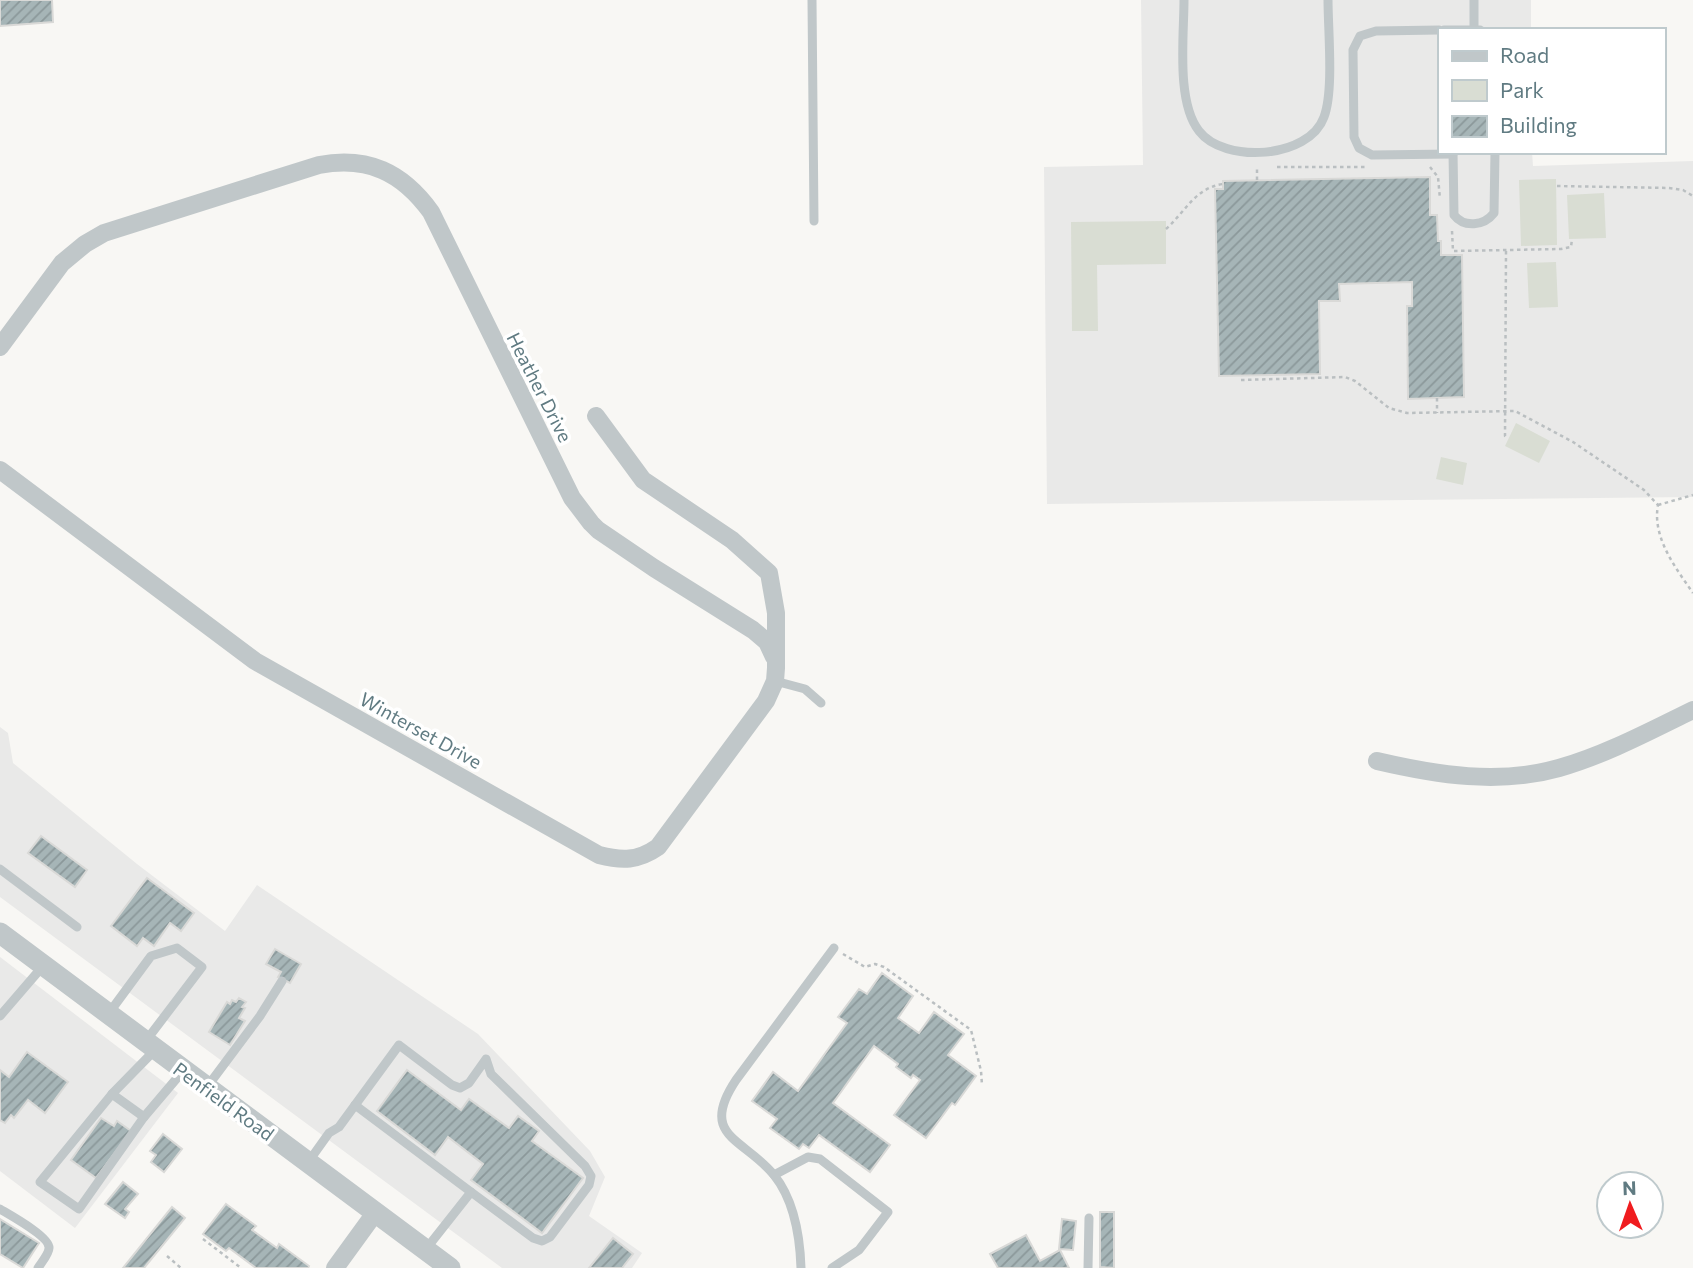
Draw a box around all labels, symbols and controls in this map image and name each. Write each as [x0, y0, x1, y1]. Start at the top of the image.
legend [1438, 28, 1665, 154]
text: Road [1500, 42, 1549, 67]
text: Park [1500, 77, 1544, 102]
text: Building [1500, 112, 1577, 137]
street label: Heather Drive [503, 328, 577, 446]
street label: Winterset Drive [356, 687, 486, 773]
street label: Penfield Road [169, 1057, 279, 1145]
north arrow [1595, 1170, 1665, 1240]
text: N [1622, 1176, 1637, 1199]

